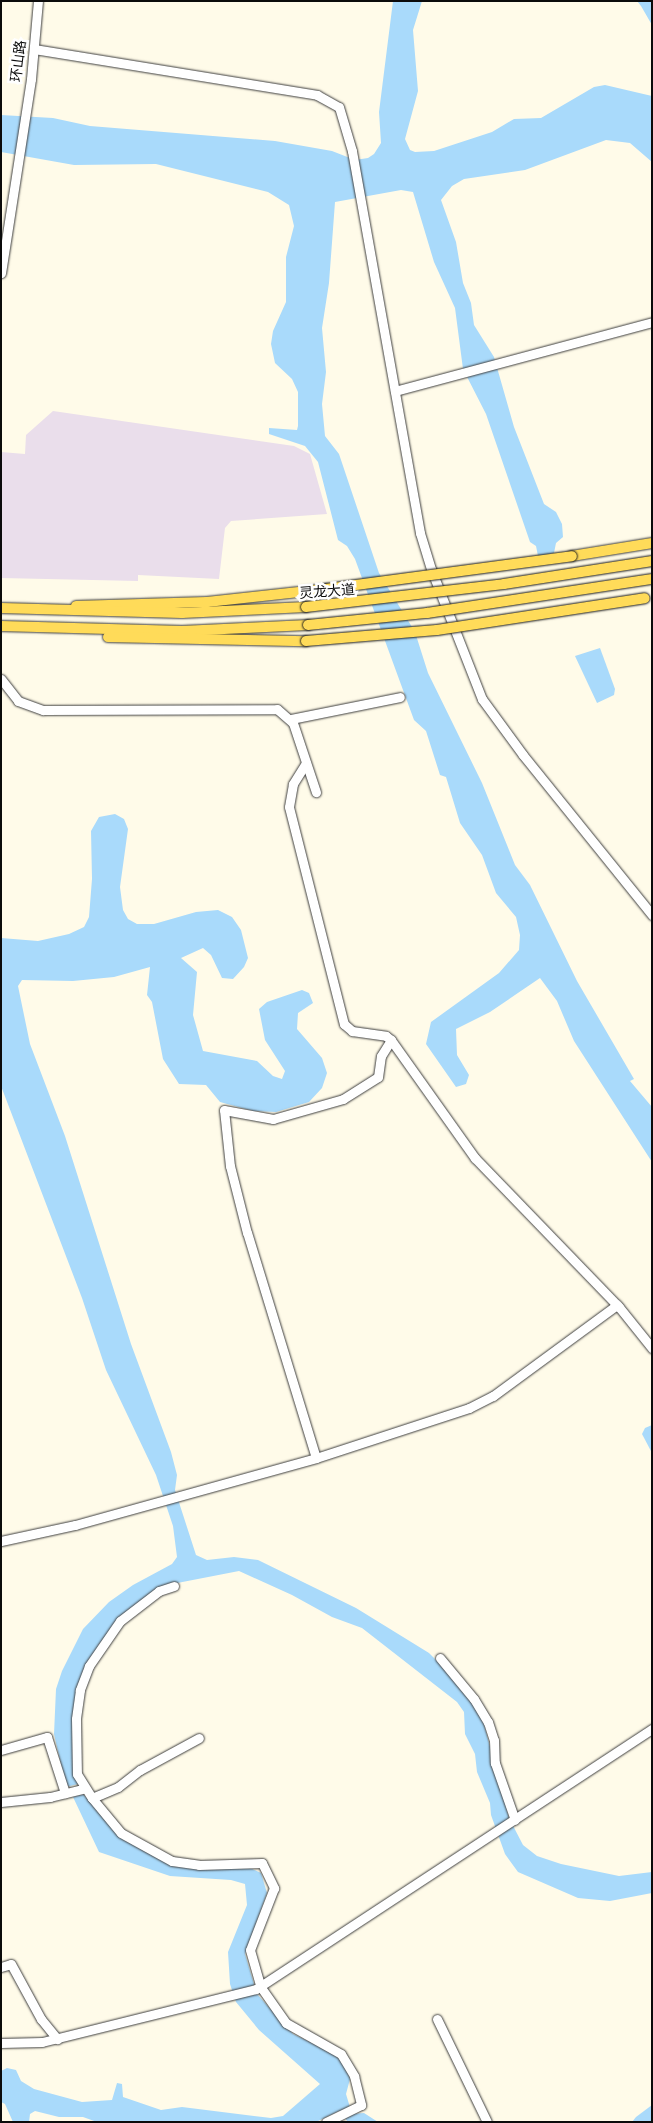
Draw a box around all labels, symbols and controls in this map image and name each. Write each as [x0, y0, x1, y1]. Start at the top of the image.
street label: 环山路 [7, 39, 29, 83]
street label: 灵龙大道 [298, 581, 356, 601]

